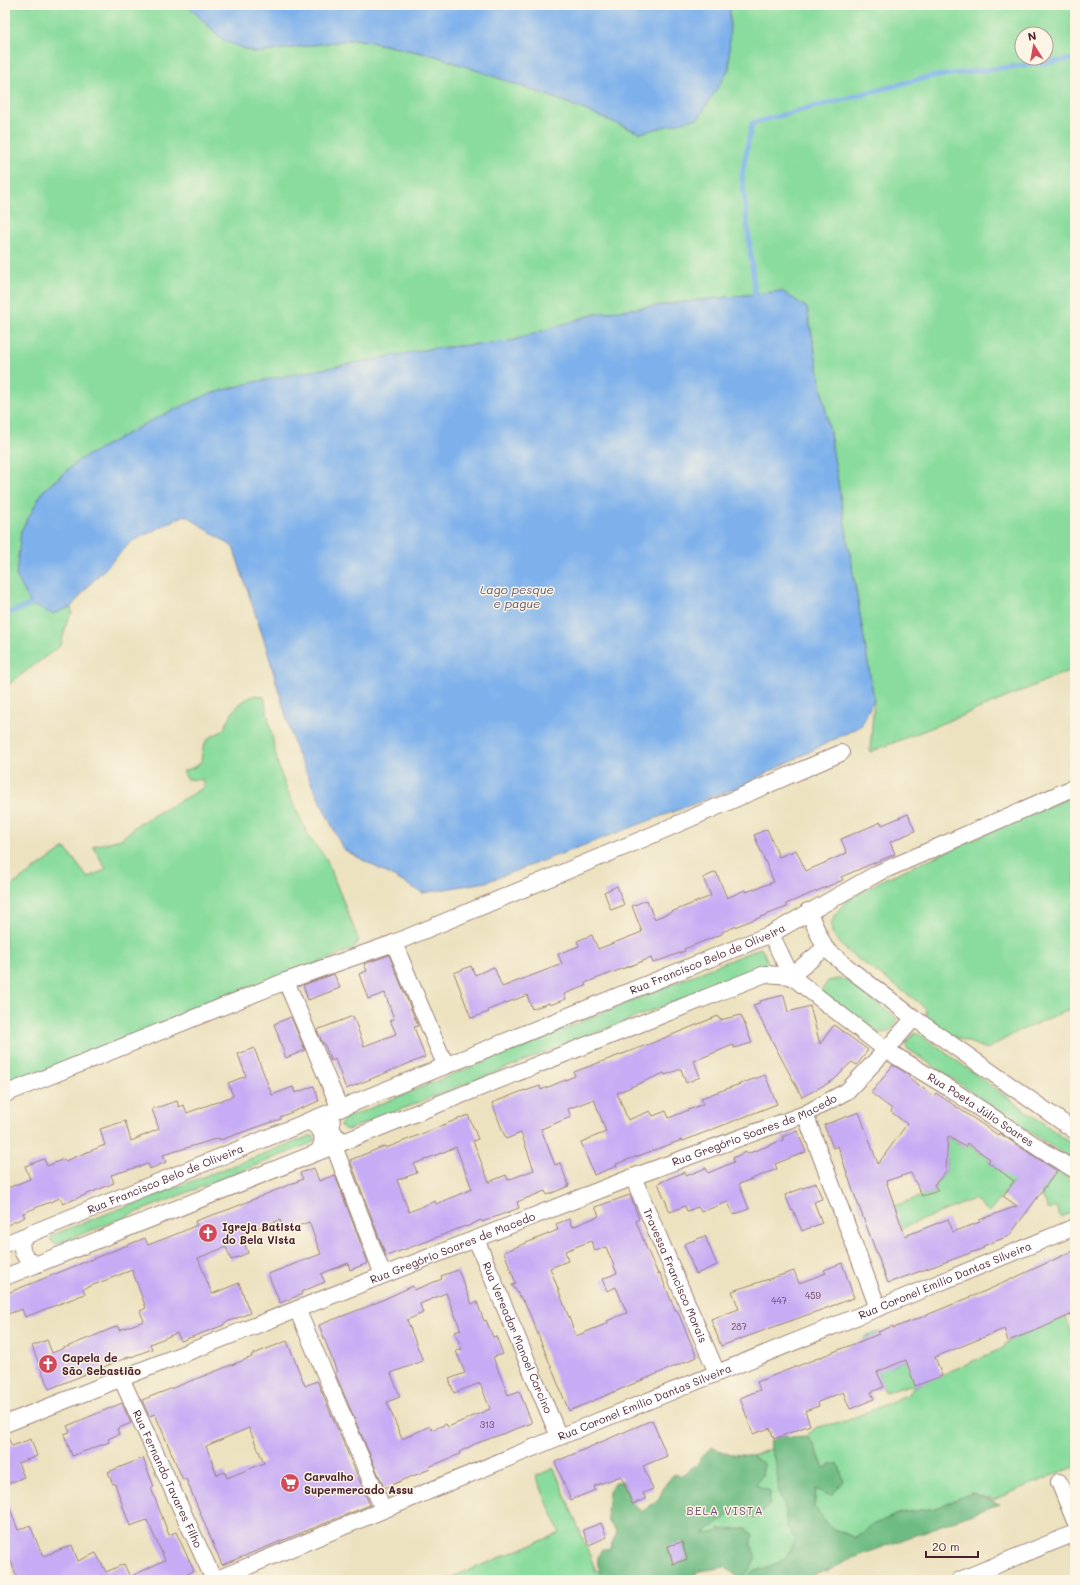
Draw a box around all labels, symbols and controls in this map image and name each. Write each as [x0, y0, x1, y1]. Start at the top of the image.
north arrow [1014, 26, 1054, 66]
text: N [1026, 28, 1038, 44]
water label: Lago pesque e pague [480, 581, 554, 611]
street label: Rua Francisco Belo de Oliveira [627, 919, 788, 997]
street label: Rua Poeta Júlio Soares [925, 1069, 1037, 1150]
street label: Rua Gregório Soares de Macedo [670, 1090, 840, 1169]
street label: Rua Francisco Belo de Oliveira [85, 1140, 246, 1217]
street label: Travessa Francisco Morais [640, 1206, 711, 1345]
street label: Rua Gregório Soares de Macedo [368, 1208, 538, 1287]
place label: Igreja Batista do Bela Vista [222, 1219, 301, 1247]
church icon: Igreja Batista do Bela Vista [197, 1222, 219, 1244]
street label: Rua Coronel Emílio Dantas Silveira [856, 1238, 1034, 1322]
street label: Rua Vereador Manoel Corcino [479, 1259, 556, 1416]
house number: 459 [805, 1290, 822, 1301]
house number: 447 [771, 1295, 787, 1306]
house number: 287 [731, 1321, 747, 1332]
place label: Capela de São Sebastião [62, 1350, 141, 1378]
church icon: Capela de São Sebastião [37, 1353, 59, 1375]
street label: Rua Coronel Emílio Dantas Silveira [556, 1360, 734, 1444]
street label: Rua Fernando Tavares Filho [130, 1407, 206, 1550]
house number: 313 [480, 1419, 494, 1430]
place label: Carvalho Supermercado Assu [304, 1469, 413, 1497]
supermarket icon: Carvalho Supermercado Assu [279, 1472, 301, 1494]
district label: BELA VISTA [686, 1502, 764, 1518]
scale bar [926, 1533, 978, 1559]
text: 20 m [932, 1538, 960, 1554]

